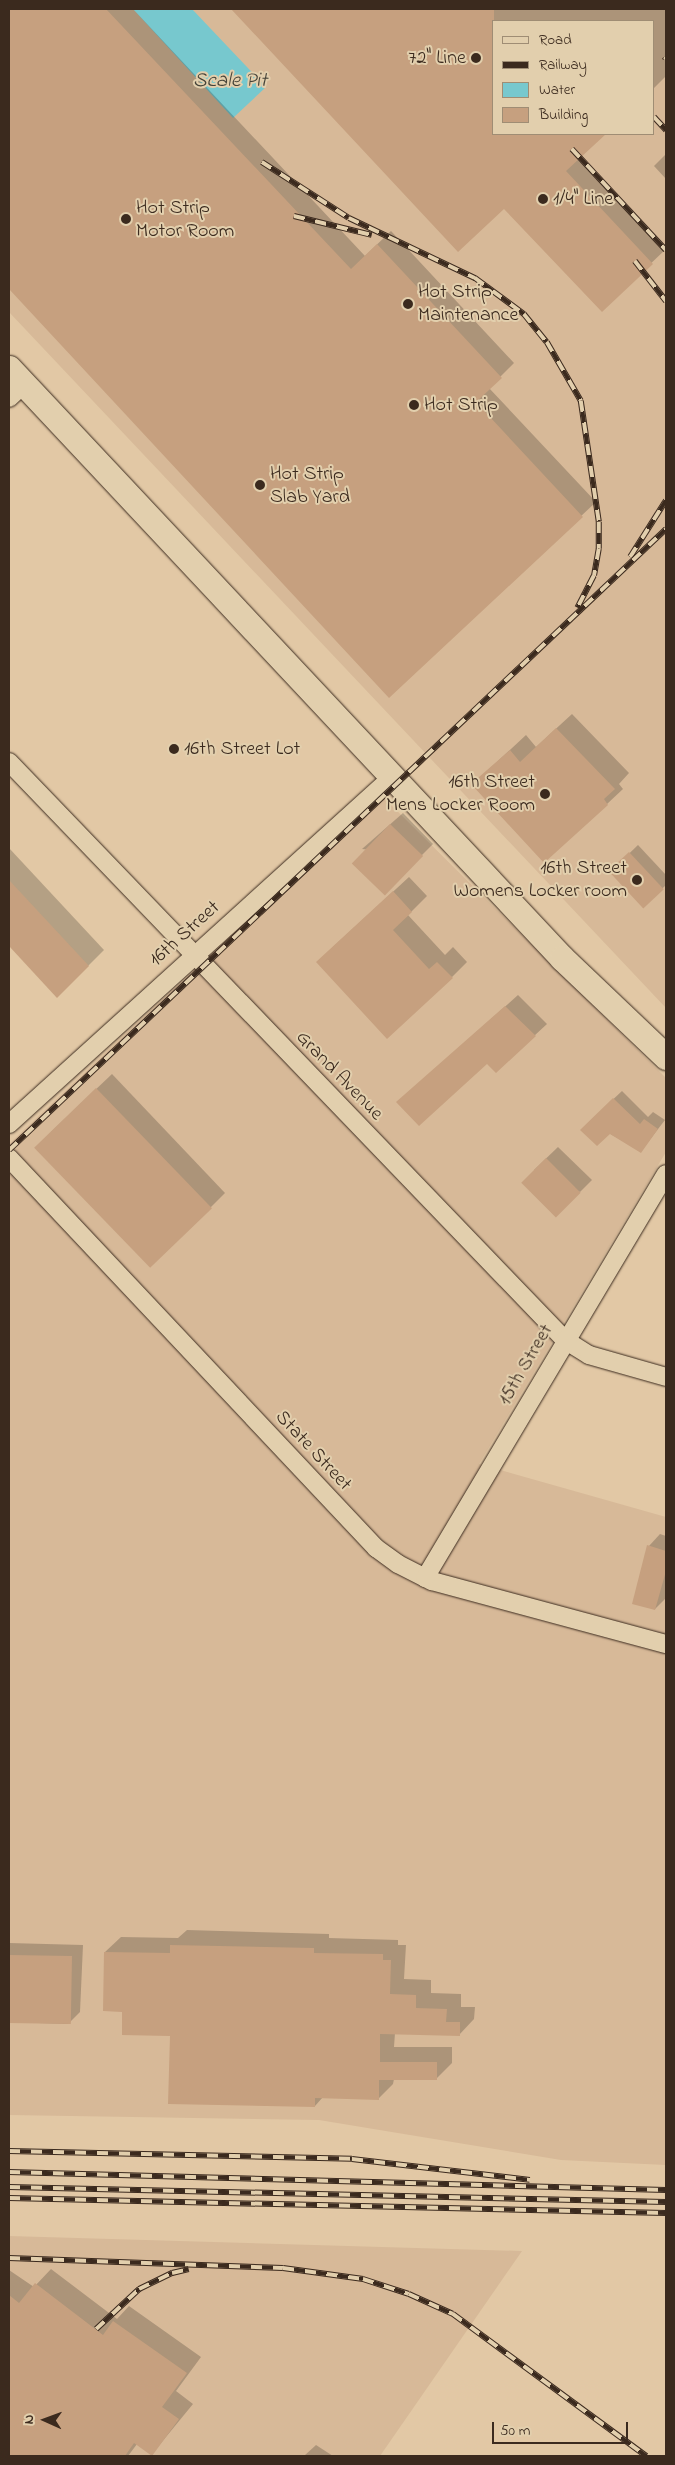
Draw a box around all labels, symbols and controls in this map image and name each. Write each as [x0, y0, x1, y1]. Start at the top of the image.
legend [492, 20, 655, 135]
text: Road [539, 29, 572, 51]
place label: 72" Line [408, 46, 466, 70]
marker: 72" Line [470, 52, 482, 64]
text: Railway [539, 54, 587, 76]
water label: Scale Pit [193, 68, 267, 94]
text: Water [539, 79, 575, 101]
text: Building [539, 104, 588, 126]
place label: 1/4" Line [553, 187, 613, 211]
marker: 1/4" Line [537, 193, 549, 205]
place label: Hot Strip Motor Room [136, 196, 234, 243]
marker: Hot Strip Motor Room [120, 213, 132, 225]
place label: Hot Strip Maintenance [418, 280, 518, 327]
marker: Hot Strip Maintenance [402, 298, 414, 310]
place label: Hot Strip [424, 393, 498, 417]
marker: Hot Strip [408, 399, 420, 411]
place label: Hot Strip Slab Yard [270, 462, 350, 509]
marker: Hot Strip Slab Yard [254, 479, 266, 491]
place label: 16th Street Lot [184, 737, 300, 761]
marker: 16th Street Lot [168, 743, 180, 755]
place label: 16th Street Mens Locker Room [386, 770, 535, 817]
marker: 16th Street Mens Locker Room [539, 788, 551, 800]
place label: 16th Street Womens Locker room [453, 856, 627, 903]
marker: 16th Street Womens Locker room [631, 874, 643, 886]
street label: 16th Street [145, 896, 225, 972]
street label: Grand Avenue [290, 1026, 388, 1126]
street label: 15th Street [493, 1320, 559, 1410]
street label: State Street [270, 1406, 356, 1496]
north arrow [20, 2395, 70, 2445]
scale bar [495, 2412, 631, 2444]
text: N [19, 2414, 40, 2425]
text: 50 m [500, 2420, 530, 2442]

